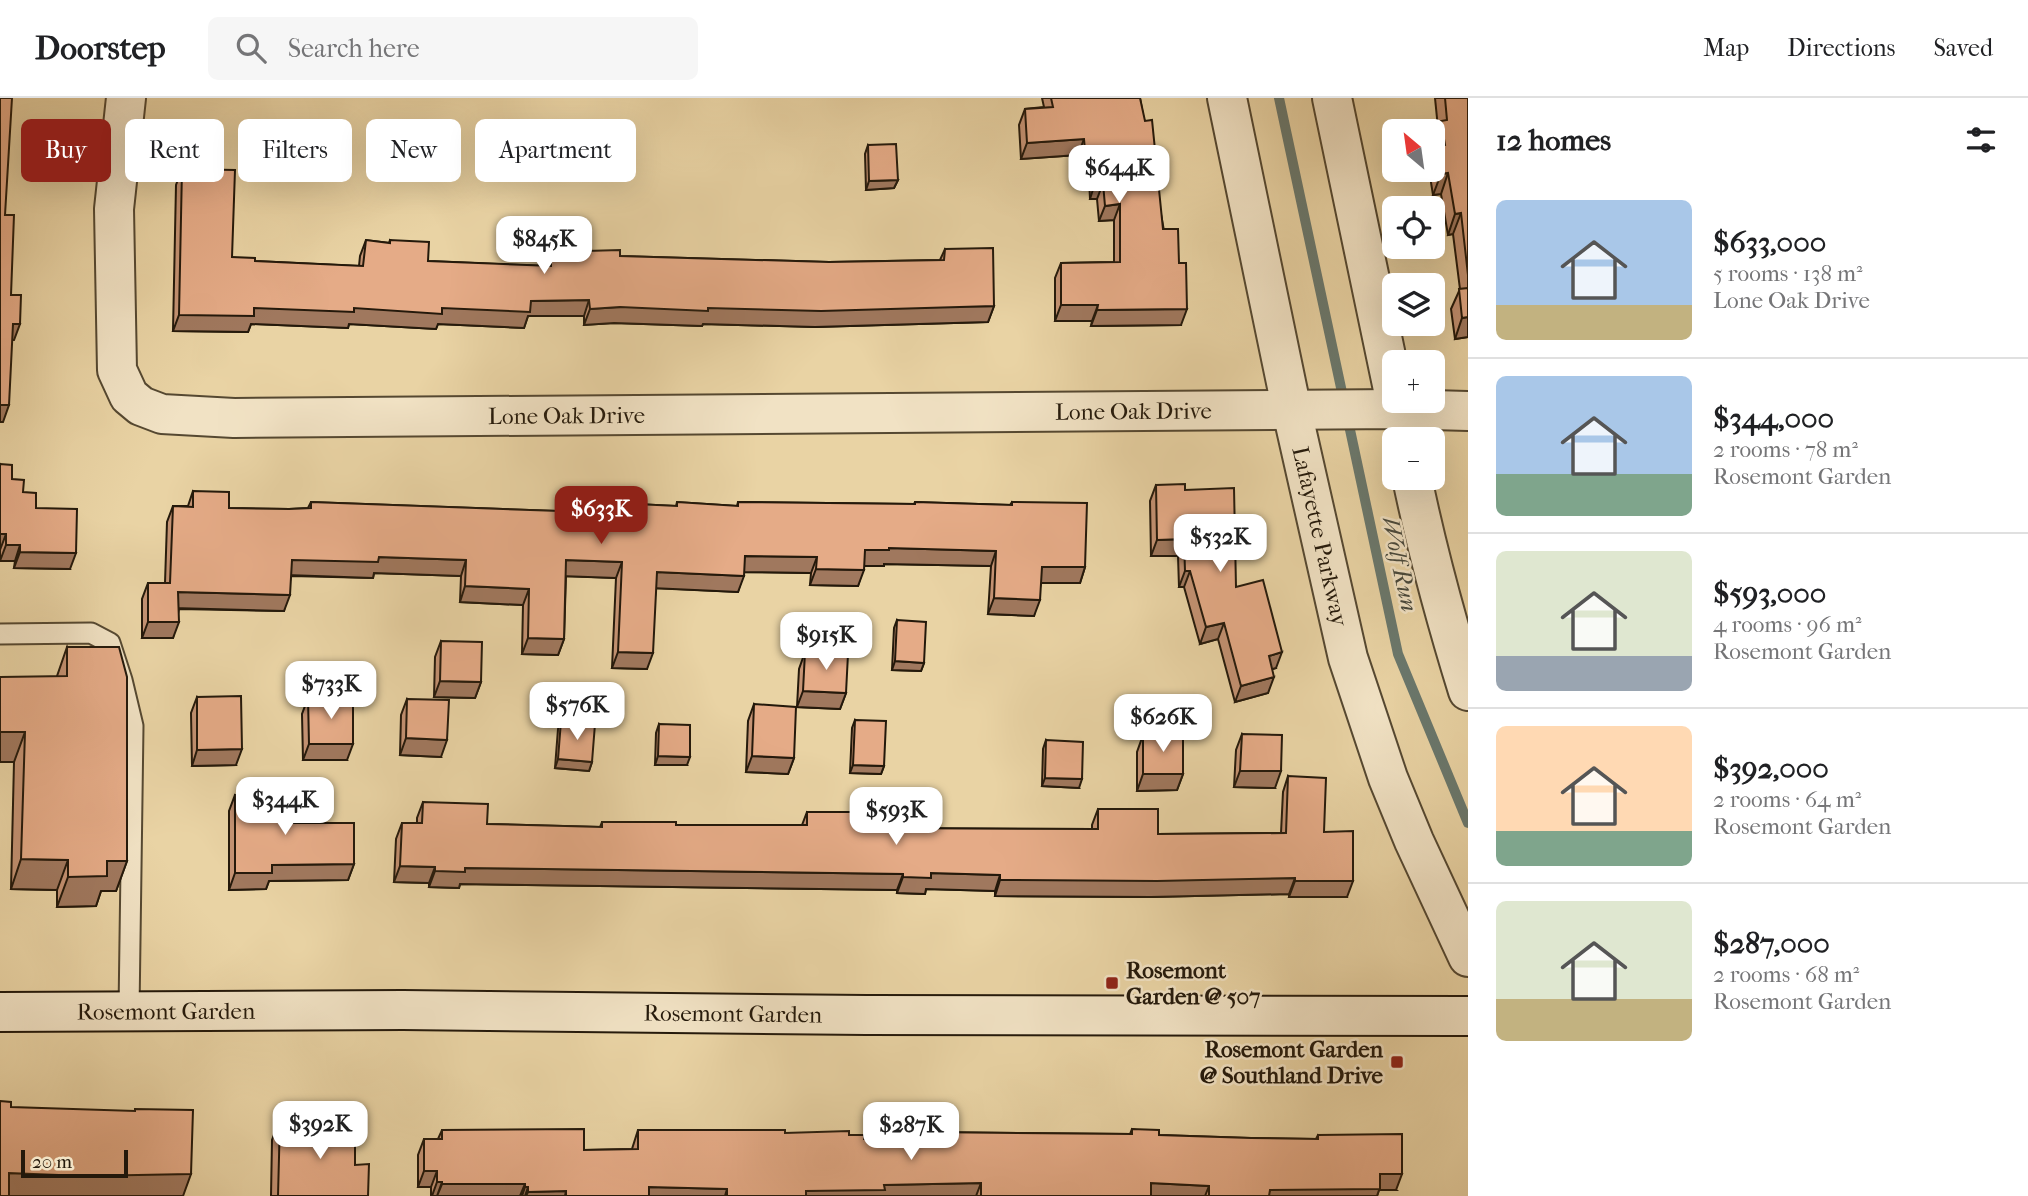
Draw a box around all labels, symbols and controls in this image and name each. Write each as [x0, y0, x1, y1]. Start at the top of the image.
search box [208, 17, 698, 80]
text: Doorstep [35, 29, 166, 68]
icon: search [232, 29, 270, 67]
text: Search here [288, 33, 420, 64]
text: Map [1703, 34, 1749, 62]
text: Directions [1787, 34, 1895, 62]
text: Saved [1933, 34, 1993, 62]
chip: Buy [21, 119, 111, 182]
chip: Rent [125, 119, 224, 182]
chip: Filters [238, 119, 352, 182]
chip: New [366, 119, 461, 182]
chip: Apartment [475, 119, 636, 182]
north arrow [1382, 119, 1446, 182]
map controls [1382, 119, 1445, 490]
icon: filters [1962, 121, 2000, 159]
text: 12 homes [1496, 123, 1611, 158]
pin: $644K [1070, 146, 1168, 205]
text: $644K [1084, 154, 1154, 181]
button: locate [1382, 196, 1445, 259]
pin: $845K [495, 216, 593, 276]
text: $845K [512, 225, 576, 252]
text: $633,000 [1713, 225, 1826, 260]
icon: home [1552, 228, 1636, 312]
text: 5 rooms · 138 m² [1713, 260, 1863, 287]
button: layers [1382, 273, 1445, 336]
text: Lone Oak Drive [1713, 287, 1870, 314]
button: + [1382, 350, 1445, 413]
street label: Lone Oak Drive [1055, 397, 1212, 426]
text: $344,000 [1713, 401, 1834, 436]
street label: Lone Oak Drive [488, 402, 645, 430]
icon: home [1552, 404, 1636, 488]
button: − [1382, 427, 1445, 490]
text: 2 rooms · 78 m² [1713, 436, 1858, 463]
street label: Lafayette Parkway [1286, 444, 1354, 629]
text: Rosemont Garden [1713, 463, 1891, 490]
pin: $633K [552, 486, 650, 546]
text: $633K [571, 495, 631, 522]
pin: $532K [1171, 514, 1269, 574]
water label: Wolf Run [1376, 514, 1424, 614]
text: $532K [1190, 523, 1250, 550]
text: $593,000 [1713, 576, 1826, 611]
icon: home [1552, 579, 1636, 663]
text: 4 rooms · 96 m² [1713, 611, 1862, 638]
pin: $915K [777, 612, 875, 672]
text: $915K [796, 621, 856, 648]
text: Rosemont Garden [1713, 638, 1891, 665]
pin: $733K [282, 662, 380, 721]
text: $733K [301, 670, 361, 697]
pin: $576K [528, 682, 626, 742]
text: $576K [546, 691, 608, 718]
pin: $626K [1114, 694, 1212, 754]
text: $626K [1130, 703, 1196, 730]
text: $392,000 [1713, 751, 1829, 786]
icon: home [1552, 754, 1636, 838]
pin: $344K [236, 778, 334, 837]
text: $344K [252, 786, 318, 813]
text: 2 rooms · 64 m² [1713, 786, 1861, 813]
pin: $593K [847, 788, 945, 847]
text: $593K [866, 796, 926, 823]
text: Rosemont Garden [1713, 813, 1891, 840]
text: $287,000 [1713, 926, 1830, 961]
icon: home [1552, 929, 1636, 1013]
place label: Rosemont Garden @ 507 [1126, 957, 1260, 1010]
text: 2 rooms · 68 m² [1713, 961, 1859, 988]
marker: Rosemont Garden @ 507 [1104, 975, 1120, 991]
text: Rosemont Garden [1713, 988, 1891, 1015]
street label: Rosemont Garden [77, 998, 256, 1026]
street label: Rosemont Garden [644, 1000, 823, 1029]
place label: Rosemont Garden @ Southland Drive [1200, 1036, 1384, 1089]
marker: Rosemont Garden @ Southland Drive [1389, 1054, 1405, 1070]
pin: $392K [271, 1102, 369, 1161]
pin: $287K [862, 1102, 960, 1162]
text: $392K [289, 1110, 351, 1137]
text: $287K [879, 1111, 943, 1138]
scale bar [21, 1147, 128, 1179]
text: 20 m [32, 1151, 72, 1173]

